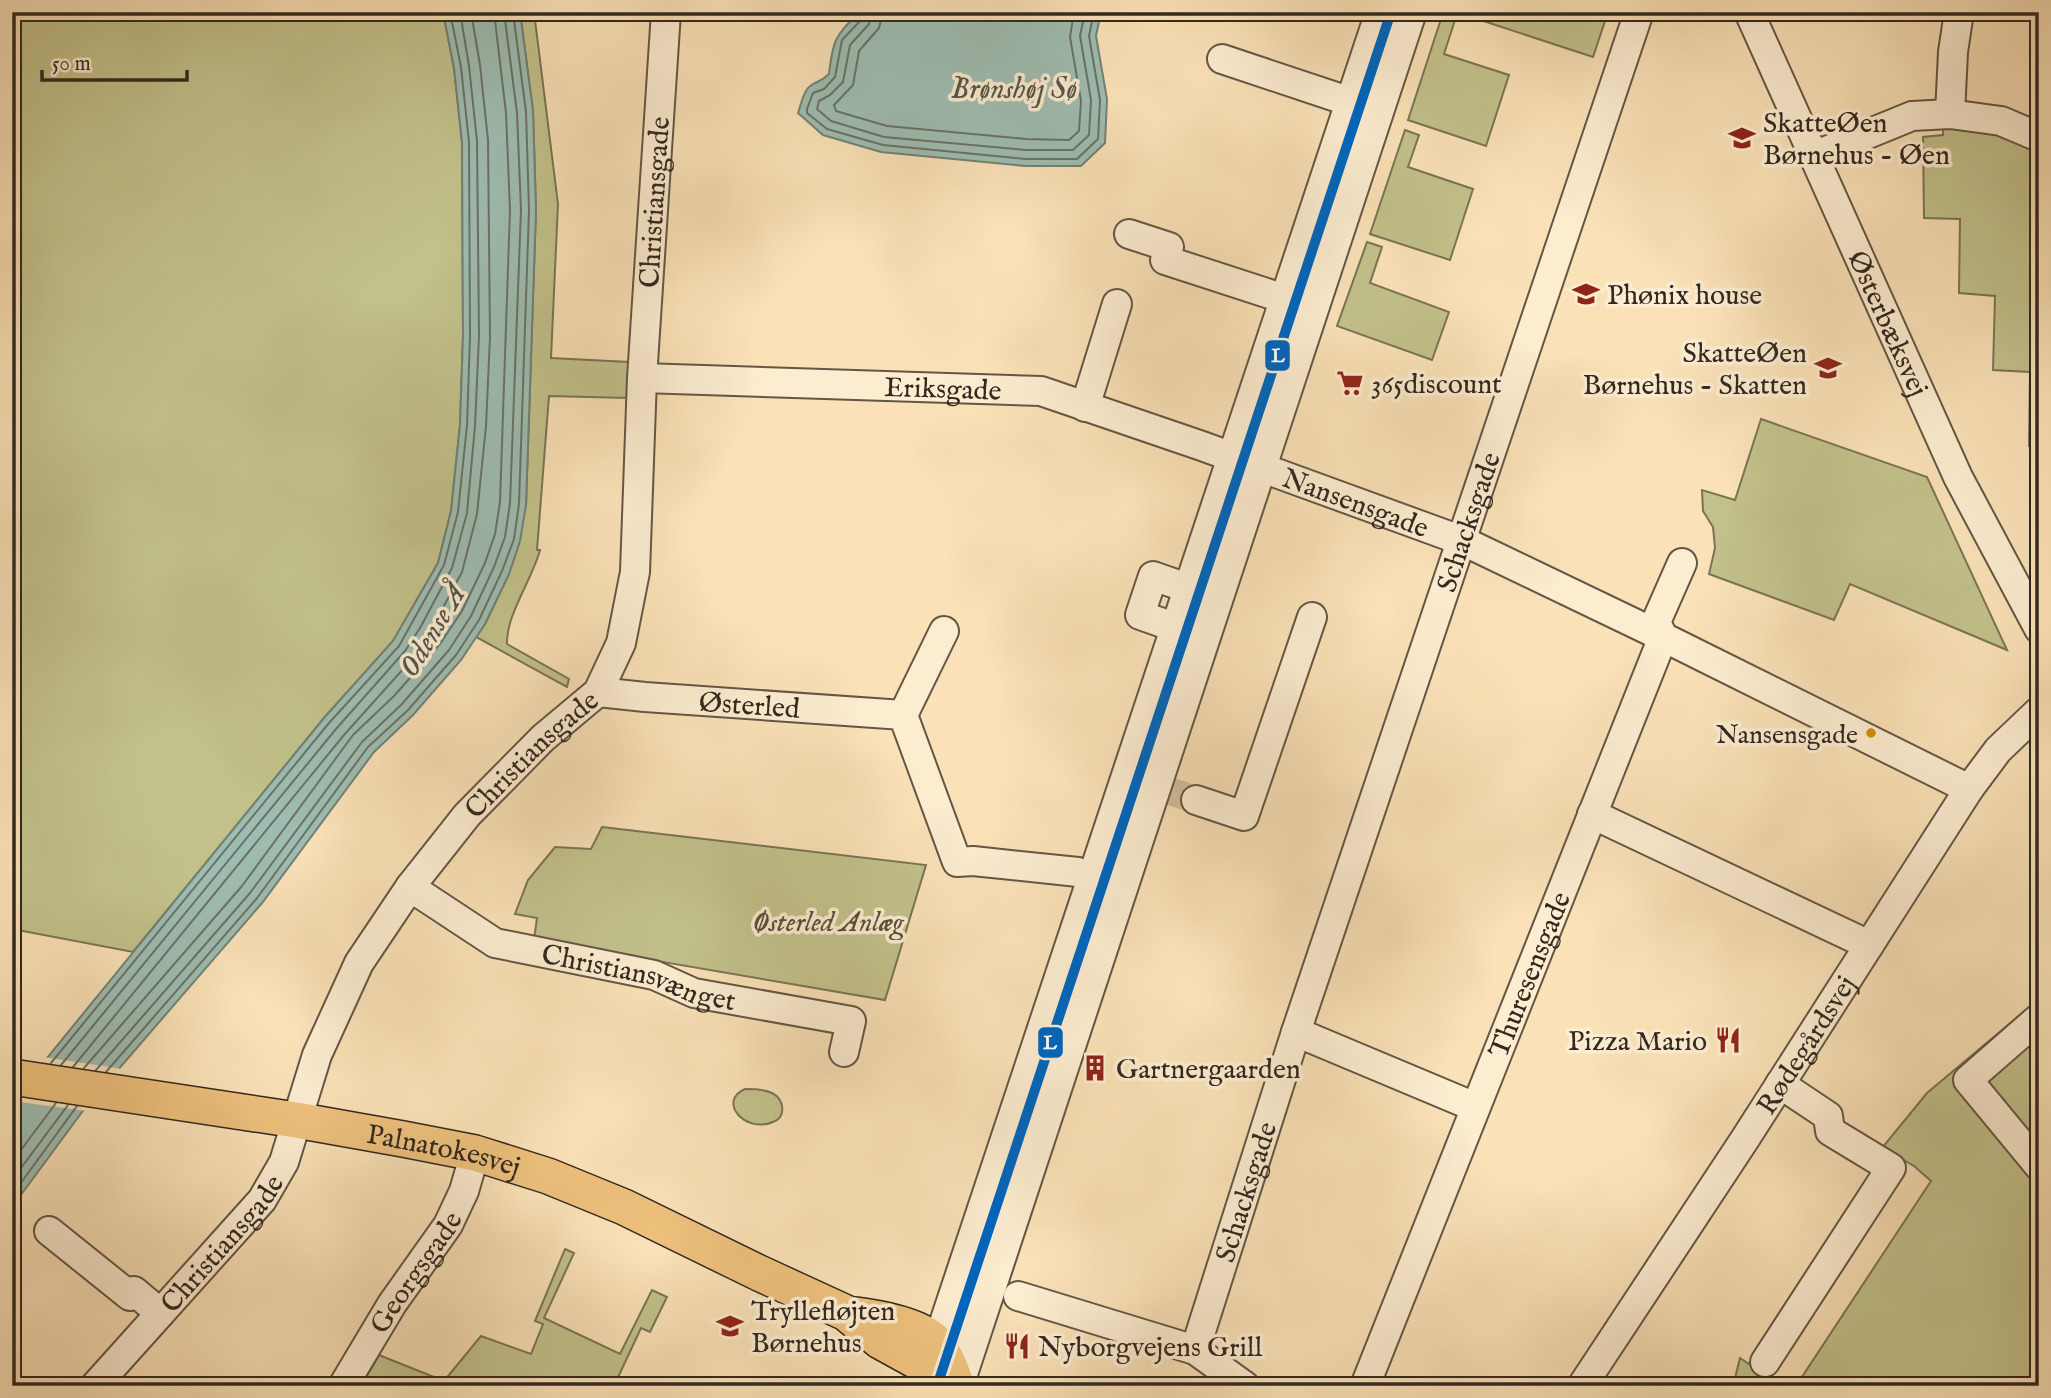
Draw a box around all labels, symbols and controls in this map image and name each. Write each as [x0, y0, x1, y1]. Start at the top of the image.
scale bar [42, 38, 187, 82]
text: 50 m [52, 51, 91, 78]
water label: Brønshøj Sø [951, 71, 1077, 109]
place label: SkatteØen Børnehus - Øen [1763, 107, 1950, 174]
street label: Christiansgade [633, 115, 679, 289]
school or university icon: SkatteØen Børnehus - Øen [1727, 123, 1757, 153]
street label: Østerbæksvej [1839, 246, 1934, 402]
school or university icon: Phønix house [1571, 279, 1601, 309]
place label: Phønix house [1607, 279, 1762, 314]
place label: SkatteØen Børnehus - Skatten [1583, 337, 1807, 404]
line badge: L [1264, 339, 1291, 372]
text: L [1271, 345, 1285, 369]
school or university icon: SkatteØen Børnehus - Skatten [1813, 353, 1843, 383]
supermarket icon: 365discount [1335, 368, 1365, 398]
place label: 365discount [1371, 368, 1502, 403]
street label: Eriksgade [884, 371, 1002, 410]
street label: Schacksgade [1430, 448, 1510, 597]
street label: Nansensgade [1277, 462, 1433, 547]
water label: Odense Å [390, 576, 477, 685]
street label: Christiansgade [458, 684, 607, 827]
street label: Østerled [698, 686, 801, 728]
place label: Nansensgade [1716, 719, 1858, 752]
marker: Nansensgade [1864, 726, 1878, 740]
street label: Thuresensgade [1482, 887, 1580, 1063]
park label: Østerled Anlæg [753, 906, 905, 941]
street label: Christiansvænget [538, 938, 738, 1020]
street label: Rødegårdsvej [1750, 970, 1865, 1122]
place label: Pizza Mario [1568, 1025, 1707, 1060]
restaurant icon: Pizza Mario [1713, 1025, 1743, 1055]
line badge: L [1037, 1026, 1064, 1059]
text: L [1043, 1032, 1057, 1056]
building icon: Gartnergaarden [1080, 1053, 1110, 1083]
place label: Gartnergaarden [1116, 1053, 1301, 1088]
street label: Palnatokesvej [364, 1118, 524, 1186]
street label: Schacksgade [1209, 1118, 1286, 1267]
street label: Christiansgade [154, 1169, 293, 1321]
street label: Georgsgade [363, 1207, 472, 1341]
place label: Tryllefløjten Børnehus [751, 1295, 895, 1362]
school or university icon: Tryllefløjten Børnehus [715, 1311, 745, 1341]
restaurant icon: Nyborgvejens Grill [1002, 1331, 1032, 1361]
place label: Nyborgvejens Grill [1038, 1331, 1263, 1366]

